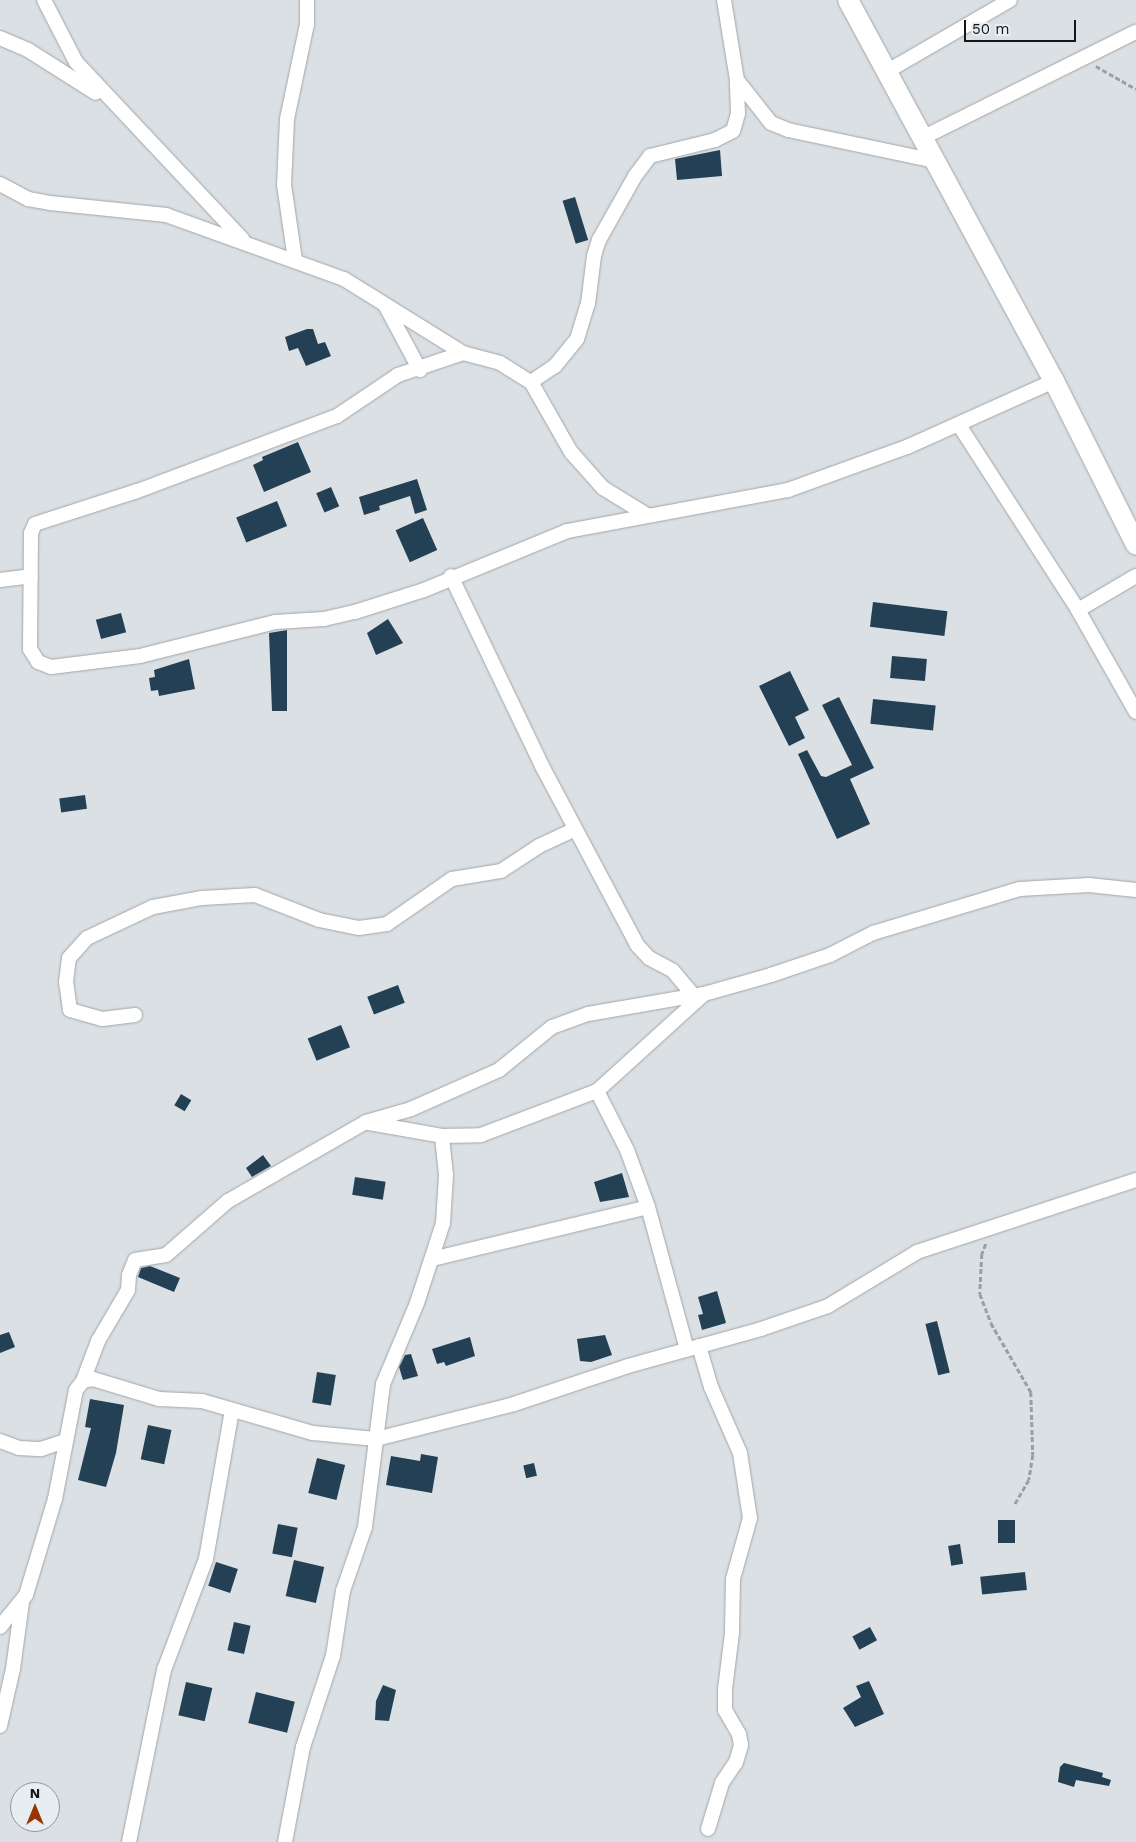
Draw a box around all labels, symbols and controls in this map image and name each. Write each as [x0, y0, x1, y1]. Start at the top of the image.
scale bar [966, 10, 1078, 42]
text: 50 m [972, 20, 1009, 38]
north arrow [10, 1782, 60, 1832]
text: N [30, 1785, 40, 1801]

